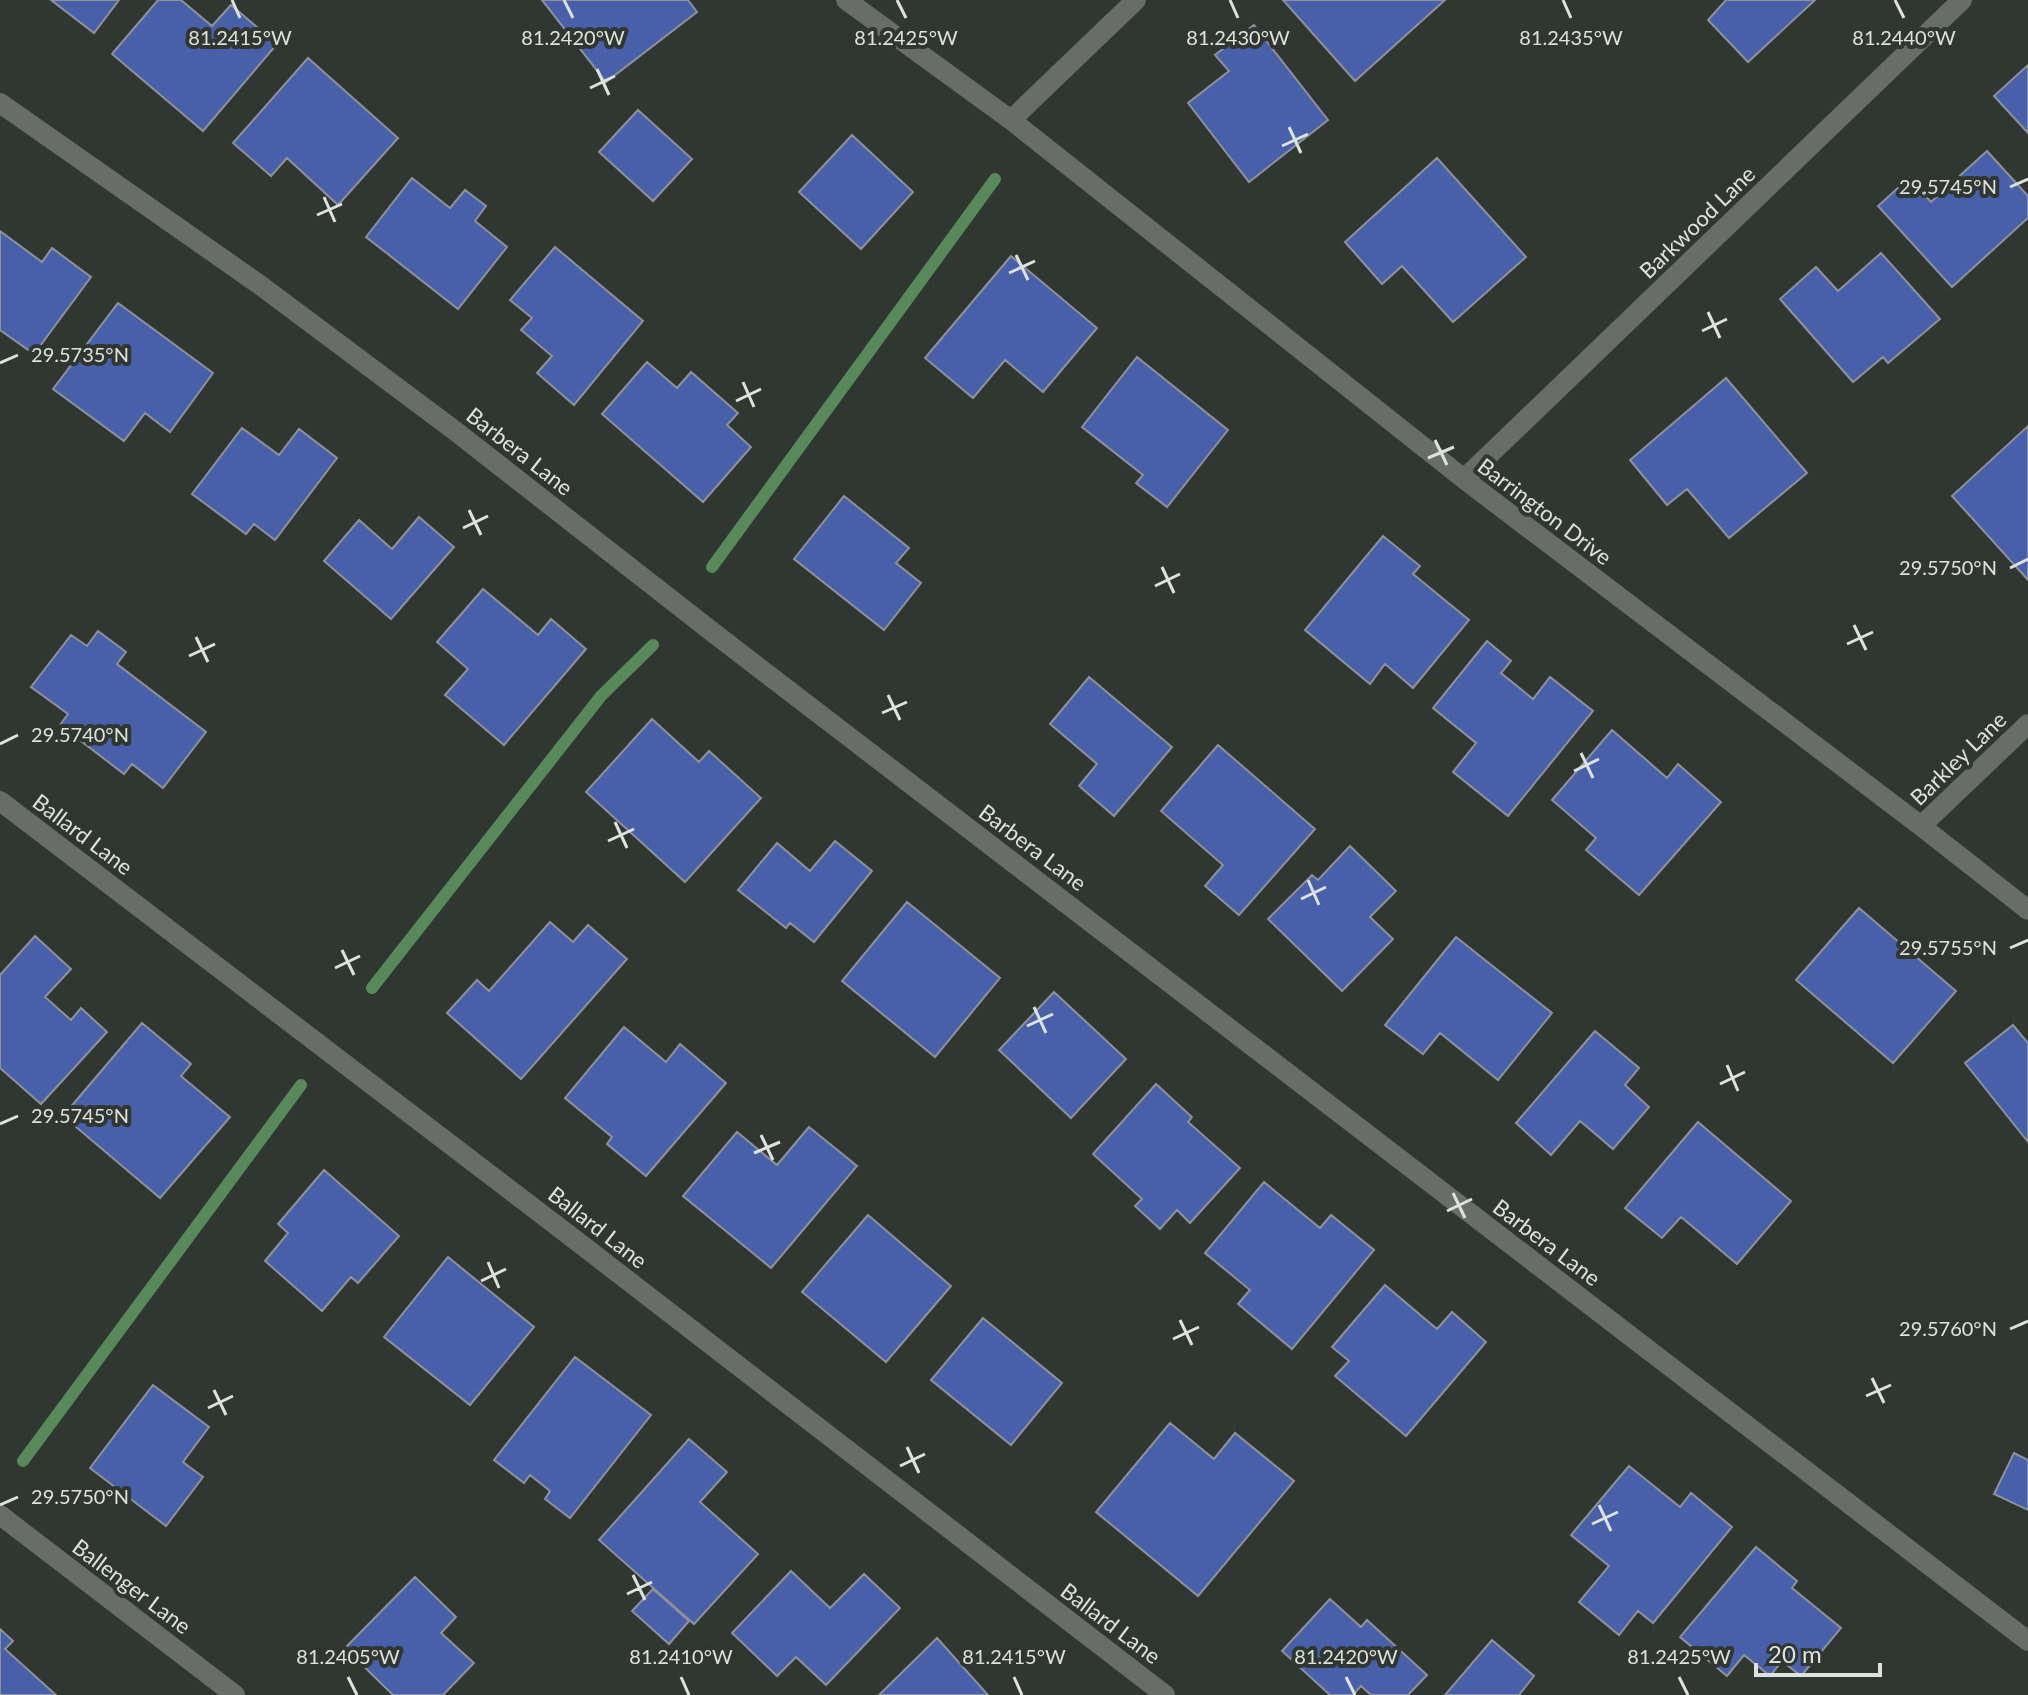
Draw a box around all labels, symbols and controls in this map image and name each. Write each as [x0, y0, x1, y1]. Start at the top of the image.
text: 81.2415°W [188, 25, 292, 49]
text: 81.2420°W [521, 25, 625, 49]
text: 81.2425°W [854, 25, 958, 49]
text: 81.2430°W [1186, 25, 1290, 49]
text: 81.2435°W [1519, 25, 1623, 49]
text: 81.2440°W [1852, 25, 1956, 49]
street label: Barkwood Lane [1634, 160, 1760, 284]
text: 29.5745°N [1899, 174, 1997, 198]
text: 29.5735°N [31, 342, 129, 366]
street label: Barbera Lane [461, 401, 579, 501]
street label: Barrington Drive [1473, 452, 1617, 570]
text: 29.5750°N [1899, 555, 1997, 579]
street label: Barkley Lane [1904, 705, 2012, 811]
text: 29.5740°N [31, 722, 129, 746]
street label: Ballard Lane [28, 788, 138, 880]
street label: Barbera Lane [974, 798, 1092, 896]
text: 29.5755°N [1899, 935, 1997, 959]
text: 29.5745°N [31, 1103, 129, 1127]
street label: Ballard Lane [543, 1180, 653, 1274]
street label: Barbera Lane [1488, 1193, 1606, 1291]
text: 29.5760°N [1899, 1316, 1997, 1340]
text: 29.5750°N [31, 1484, 129, 1508]
street label: Ballenger Lane [67, 1533, 197, 1639]
street label: Ballard Lane [1056, 1577, 1166, 1669]
scale bar [1756, 1627, 1880, 1677]
text: 20 m [1768, 1639, 1822, 1668]
text: 81.2405°W [296, 1644, 400, 1668]
text: 81.2410°W [629, 1644, 733, 1668]
text: 81.2415°W [962, 1644, 1066, 1668]
text: 81.2420°W [1294, 1644, 1398, 1668]
text: 81.2425°W [1627, 1644, 1731, 1668]

